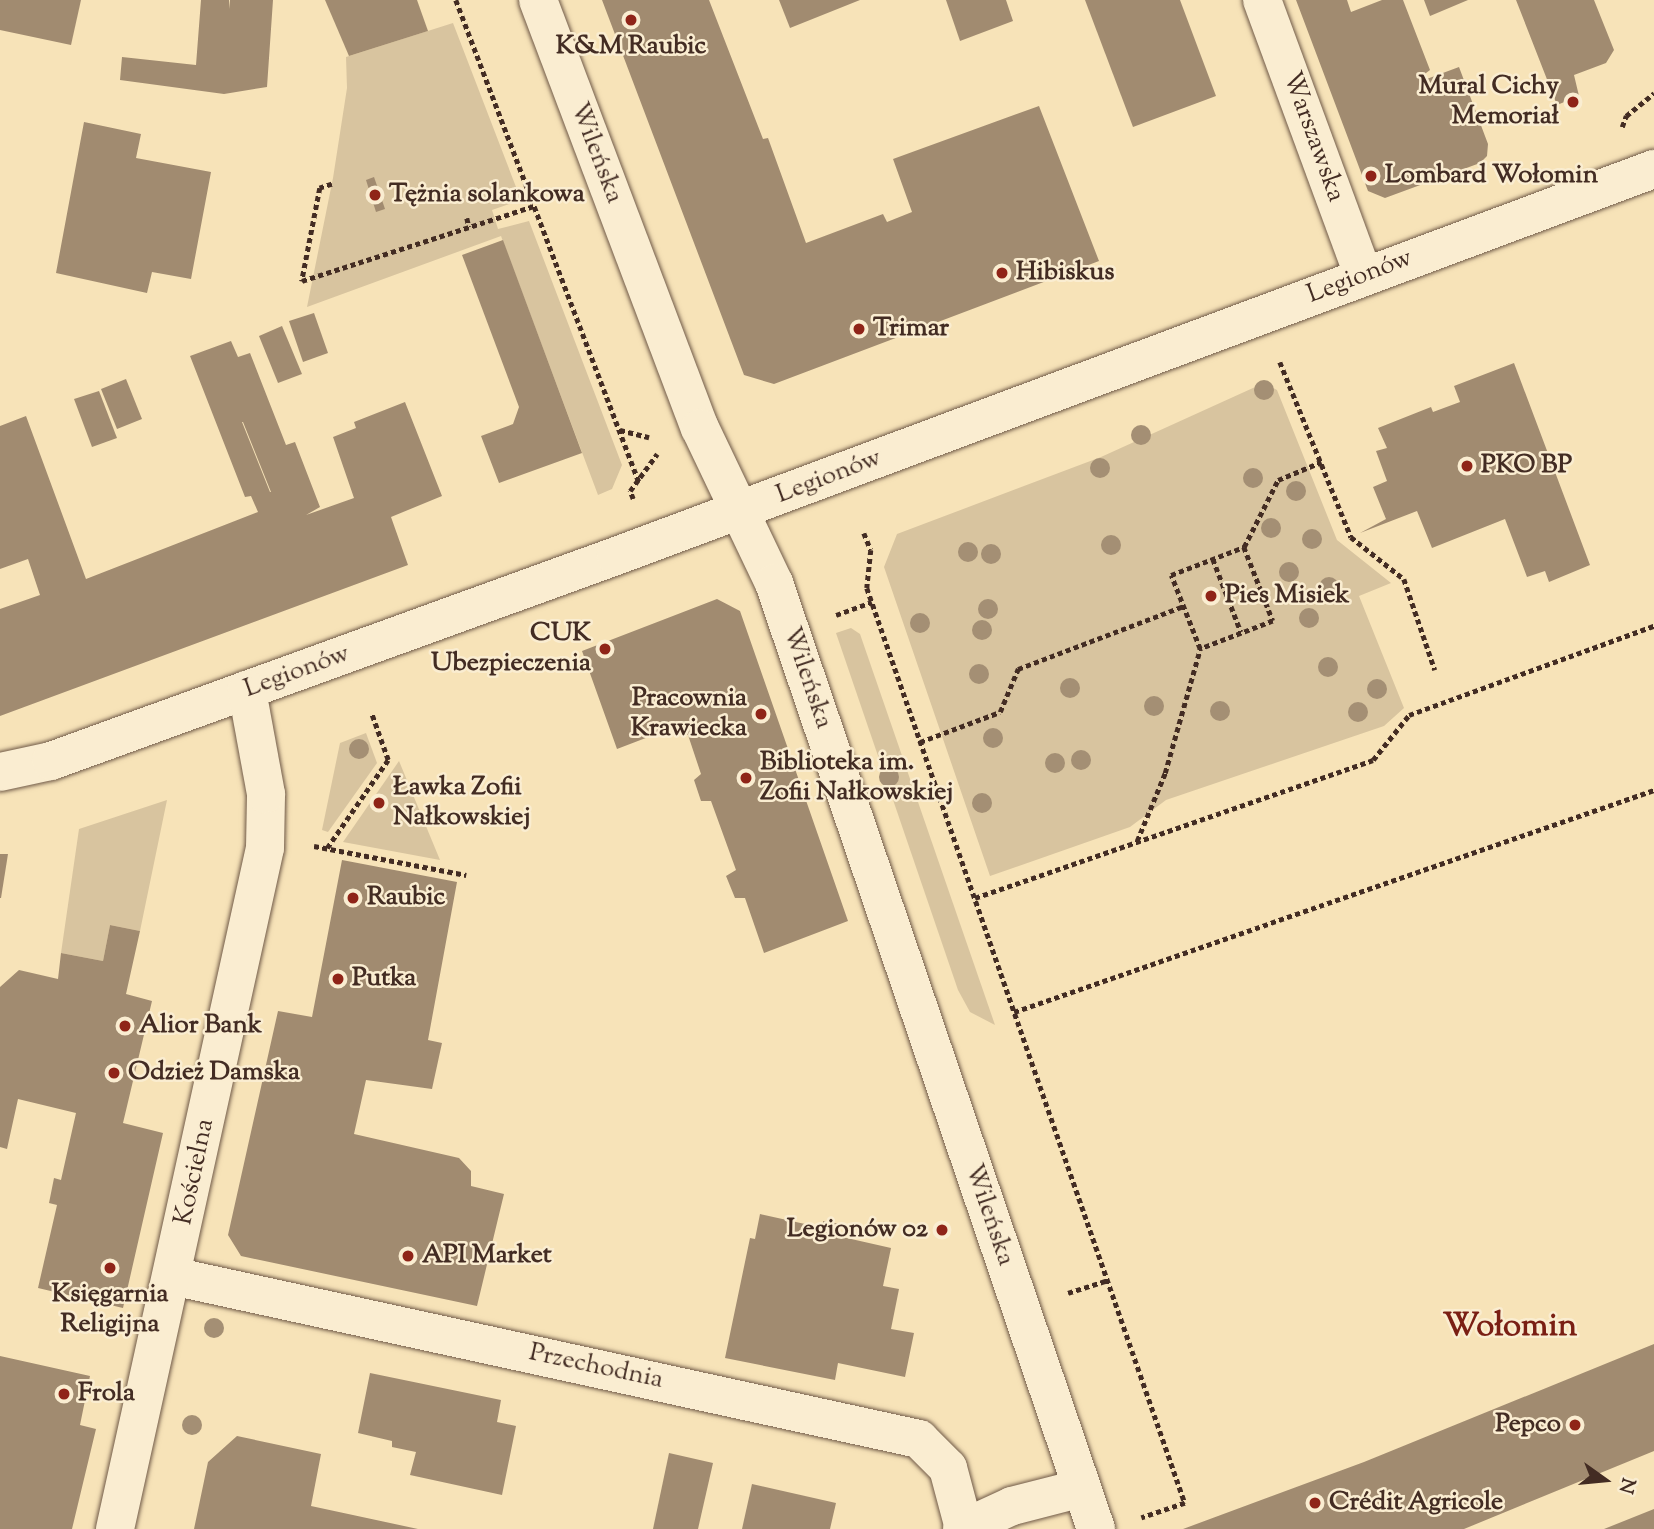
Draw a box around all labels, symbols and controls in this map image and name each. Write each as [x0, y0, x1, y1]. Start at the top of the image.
marker: K&M Raubic [623, 12, 639, 28]
place label: K&M Raubic [556, 31, 706, 63]
street label: Warszawska [1275, 68, 1351, 206]
place label: Mural Cichy Memoriał [1419, 71, 1559, 132]
marker: Mural Cichy Memoriał [1565, 94, 1581, 110]
street label: Wileńska [563, 98, 629, 208]
place label: Lombard Wołomin [1385, 160, 1598, 192]
marker: Lombard Wołomin [1363, 168, 1379, 184]
place label: Tężnia solankowa [389, 179, 585, 211]
marker: Tężnia solankowa [367, 187, 383, 203]
street label: Legionów [1303, 243, 1417, 311]
place label: Hibiskus [1016, 257, 1114, 289]
marker: Hibiskus [994, 265, 1010, 281]
place label: Trimar [873, 313, 949, 345]
marker: Trimar [851, 321, 867, 337]
street label: Legionów [772, 443, 886, 511]
place label: PKO BP [1481, 450, 1572, 482]
marker: PKO BP [1459, 458, 1475, 474]
place label: Pies Misiek [1225, 580, 1349, 612]
marker: Pies Misiek [1203, 588, 1219, 604]
place label: CUK Ubezpieczenia [431, 618, 591, 680]
street label: Wileńska [775, 623, 839, 733]
street label: Legionów [240, 639, 354, 705]
marker: CUK Ubezpieczenia [597, 641, 613, 657]
place label: Pracownia Krawiecka [631, 683, 747, 744]
marker: Pracownia Krawiecka [753, 706, 769, 722]
place label: Biblioteka im. Zofii Nałkowskiej [760, 747, 953, 808]
marker: Biblioteka im. Zofii Nałkowskiej [738, 770, 754, 786]
place label: Ławka Zofii Nałkowskiej [393, 772, 531, 834]
marker: Ławka Zofii Nałkowskiej [371, 795, 387, 811]
place label: Raubic [367, 882, 445, 914]
marker: Raubic [345, 890, 361, 906]
place label: Putka [352, 963, 416, 995]
marker: Putka [330, 971, 346, 987]
place label: Alior Bank [139, 1010, 262, 1042]
marker: Alior Bank [117, 1018, 133, 1034]
place label: Odzież Damska [128, 1057, 300, 1089]
marker: Odzież Damska [106, 1065, 122, 1081]
street label: Kościelna [169, 1116, 221, 1228]
street label: Wileńska [957, 1160, 1021, 1270]
place label: Legionów 02 [787, 1214, 928, 1246]
marker: Legionów 02 [934, 1222, 950, 1238]
place label: API Market [422, 1240, 552, 1272]
marker: API Market [400, 1248, 416, 1264]
marker: Księgarnia Religijna [102, 1260, 118, 1276]
place label: Księgarnia Religijna [51, 1279, 169, 1340]
district label: Wołomin [1443, 1308, 1577, 1348]
street label: Przechodnia [526, 1338, 666, 1396]
place label: Frola [78, 1378, 135, 1410]
marker: Frola [56, 1386, 72, 1402]
place label: Pepco [1495, 1409, 1561, 1441]
marker: Pepco [1567, 1417, 1583, 1433]
north arrow [1570, 1445, 1640, 1515]
text: N [1611, 1475, 1641, 1496]
place label: Crédit Agricole [1329, 1487, 1503, 1519]
marker: Crédit Agricole [1307, 1495, 1323, 1511]

